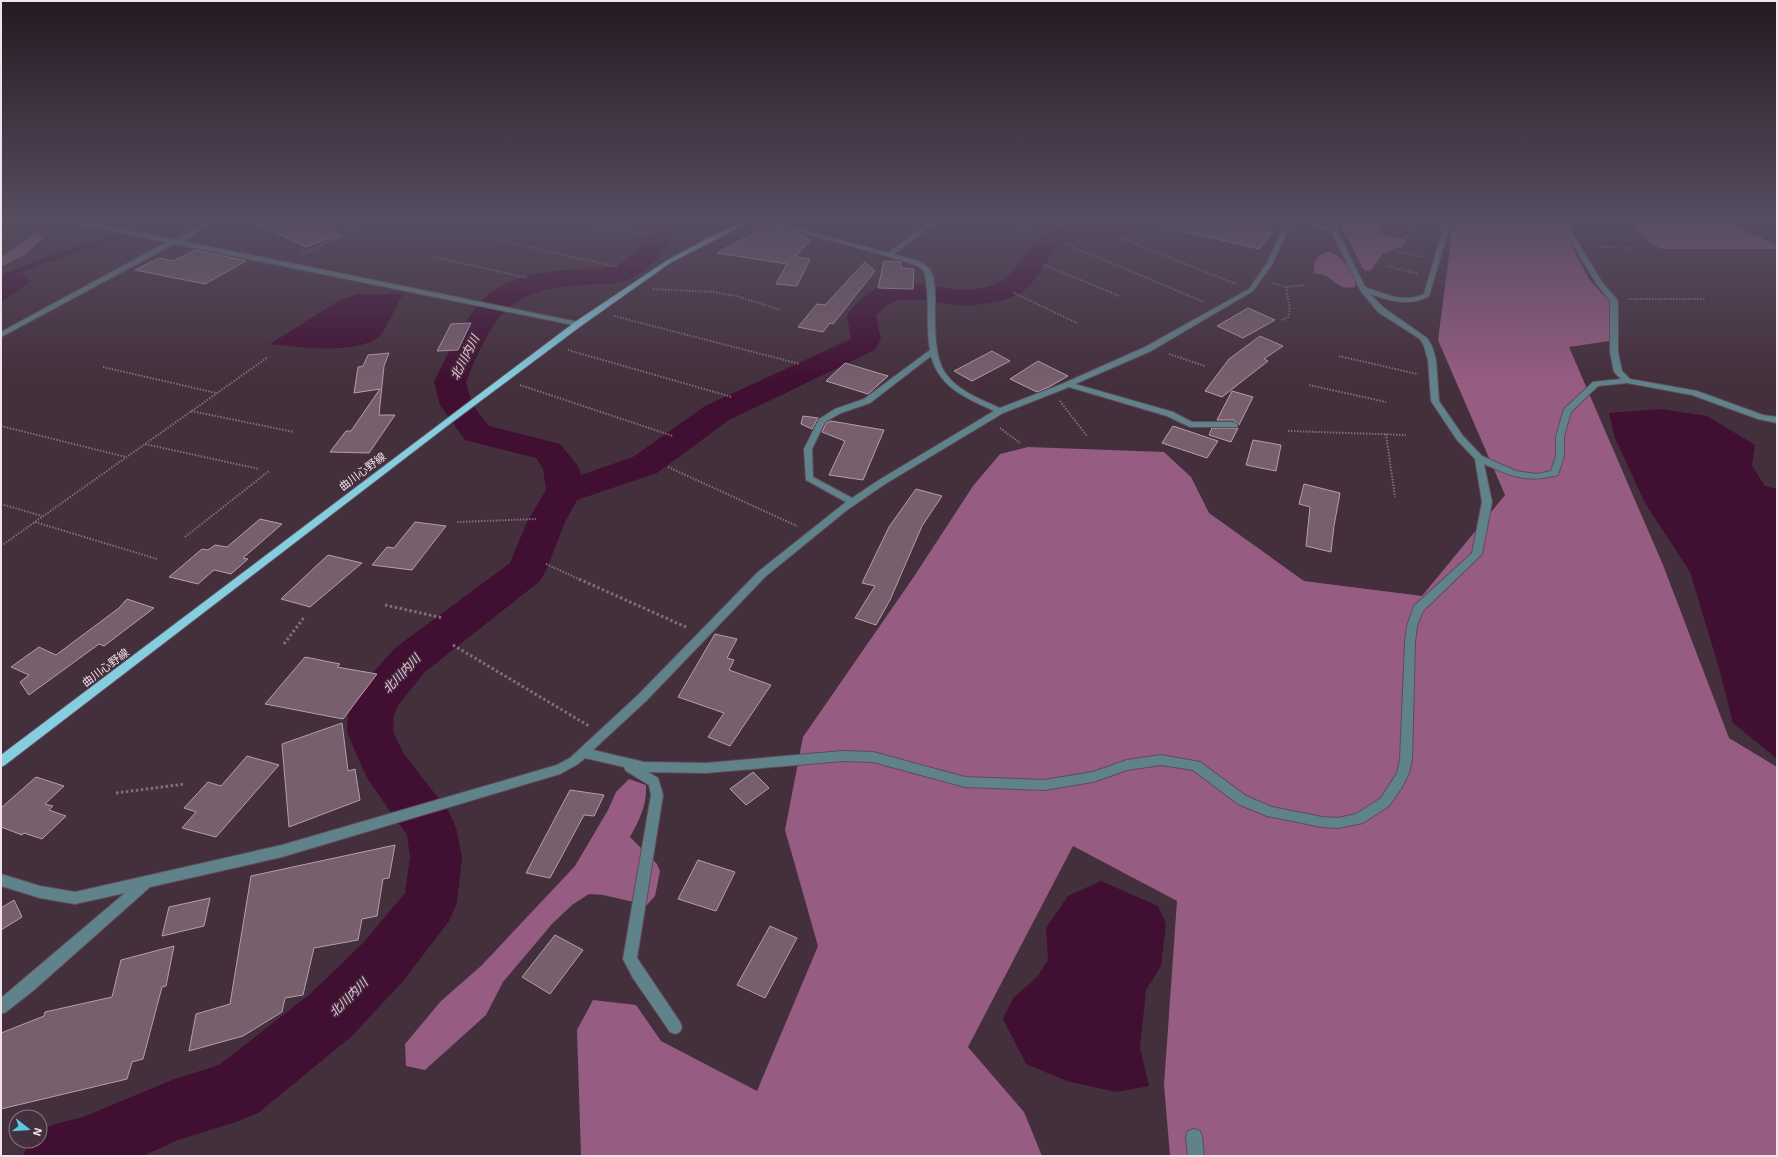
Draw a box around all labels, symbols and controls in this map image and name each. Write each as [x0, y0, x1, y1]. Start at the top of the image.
water label: 北川内川 [447, 331, 482, 382]
street label: 曲川心野線 [336, 449, 388, 493]
street label: 曲川心野線 [79, 645, 131, 689]
water label: 北川内川 [380, 649, 424, 695]
water label: 北川内川 [326, 974, 371, 1019]
north arrow [8, 1109, 48, 1149]
text: N [31, 1126, 45, 1138]

